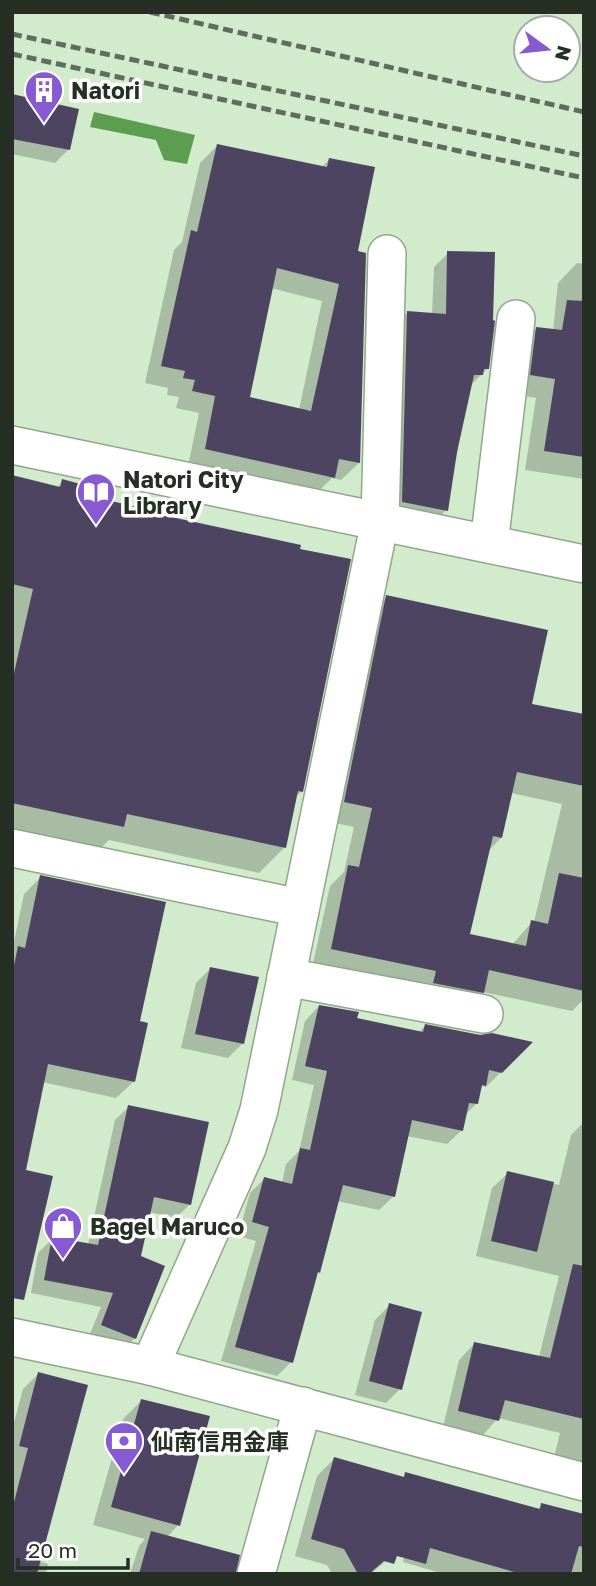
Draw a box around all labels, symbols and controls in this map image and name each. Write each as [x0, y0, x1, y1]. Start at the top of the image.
north arrow [512, 14, 582, 84]
text: N [551, 44, 577, 63]
building icon: Natori [23, 69, 65, 124]
place label: Natori [71, 76, 140, 104]
place label: Natori City Library [123, 465, 244, 519]
library icon: Natori City Library [75, 471, 117, 526]
shop icon: Bagel Maruco [42, 1205, 84, 1260]
place label: Bagel Maruco [90, 1212, 244, 1240]
bank icon: 仙南信用金庫 [103, 1420, 145, 1475]
place label: 仙南信用金庫 [151, 1427, 289, 1455]
scale bar [18, 1526, 128, 1570]
text: 20 m [28, 1537, 77, 1563]

